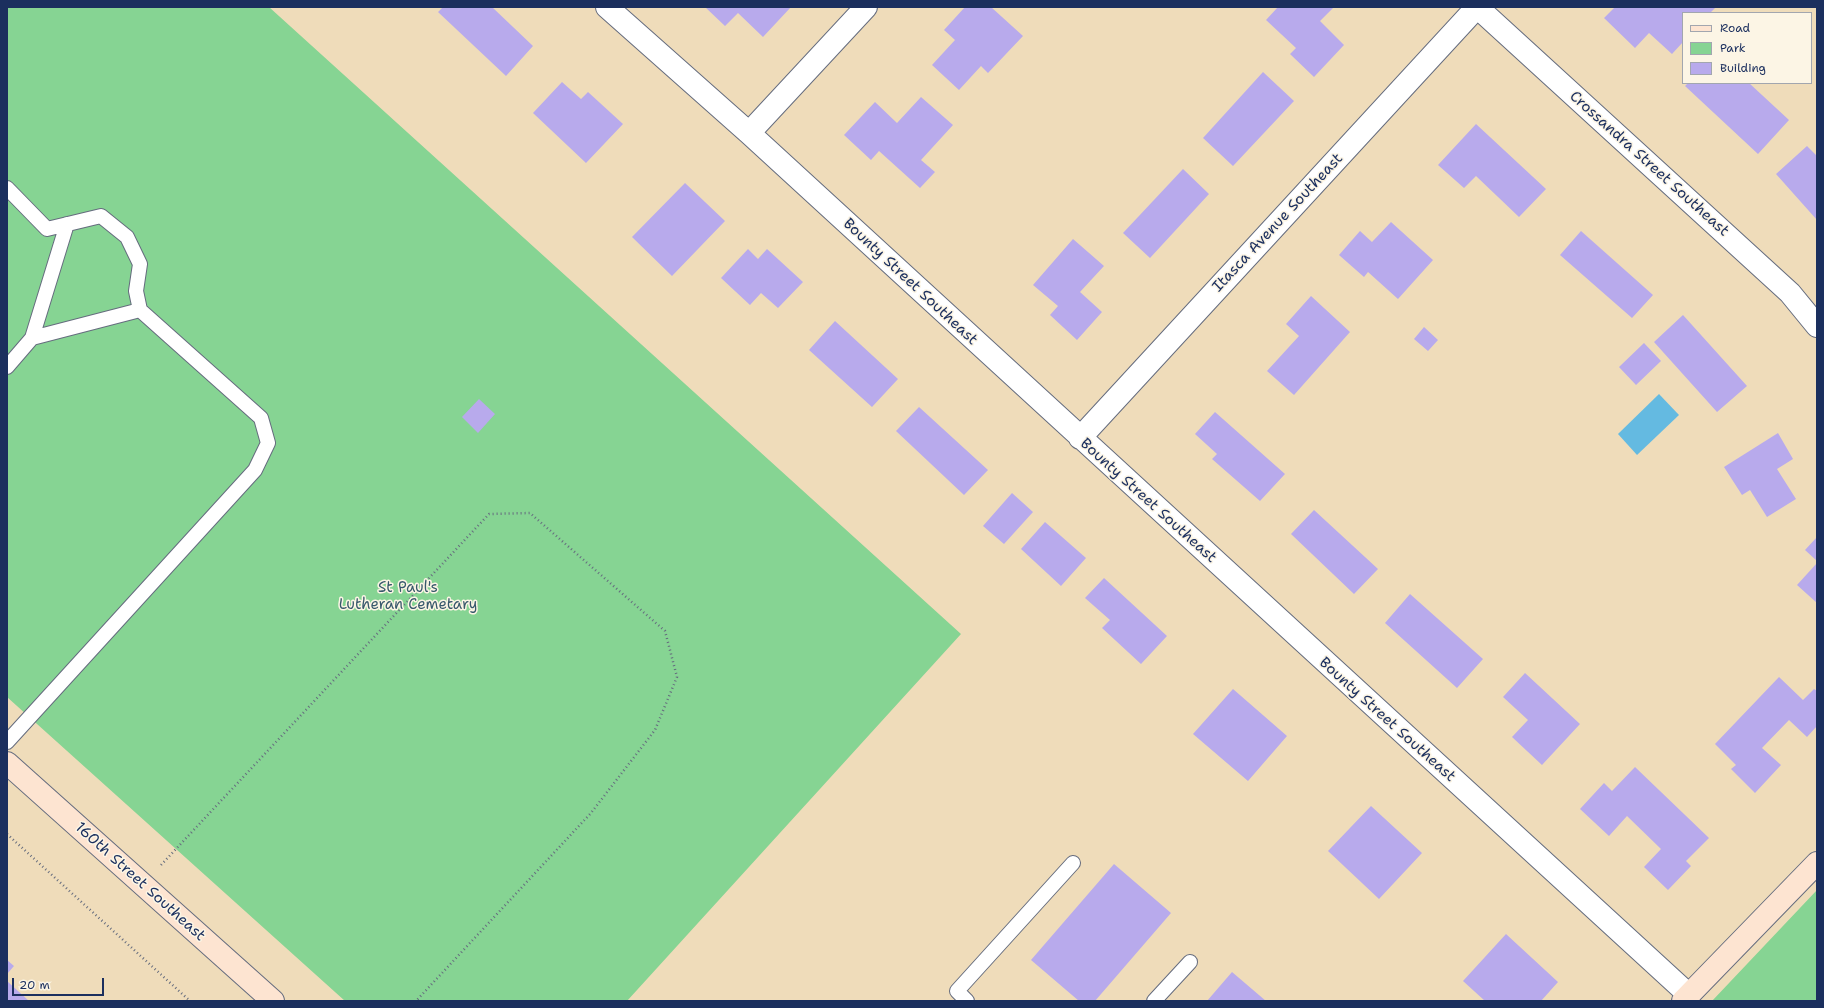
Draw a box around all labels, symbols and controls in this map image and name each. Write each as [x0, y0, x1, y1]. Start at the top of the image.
legend [1682, 12, 1812, 84]
text: Road [1720, 20, 1750, 36]
text: Park [1720, 40, 1746, 56]
text: Building [1720, 60, 1766, 76]
street label: Crossandra Street Southeast [1566, 88, 1732, 240]
street label: Itasca Avenue Southeast [1209, 150, 1347, 296]
street label: Bounty Street Southeast [839, 215, 981, 349]
street label: Bounty Street Southeast [1076, 435, 1220, 567]
park label: St Paul's Lutheran Cemetary [339, 579, 477, 614]
street label: Bounty Street Southeast [1315, 654, 1459, 786]
street label: 160th Street Southeast [71, 819, 209, 945]
scale bar [14, 970, 106, 996]
text: 20 m [19, 977, 50, 993]

